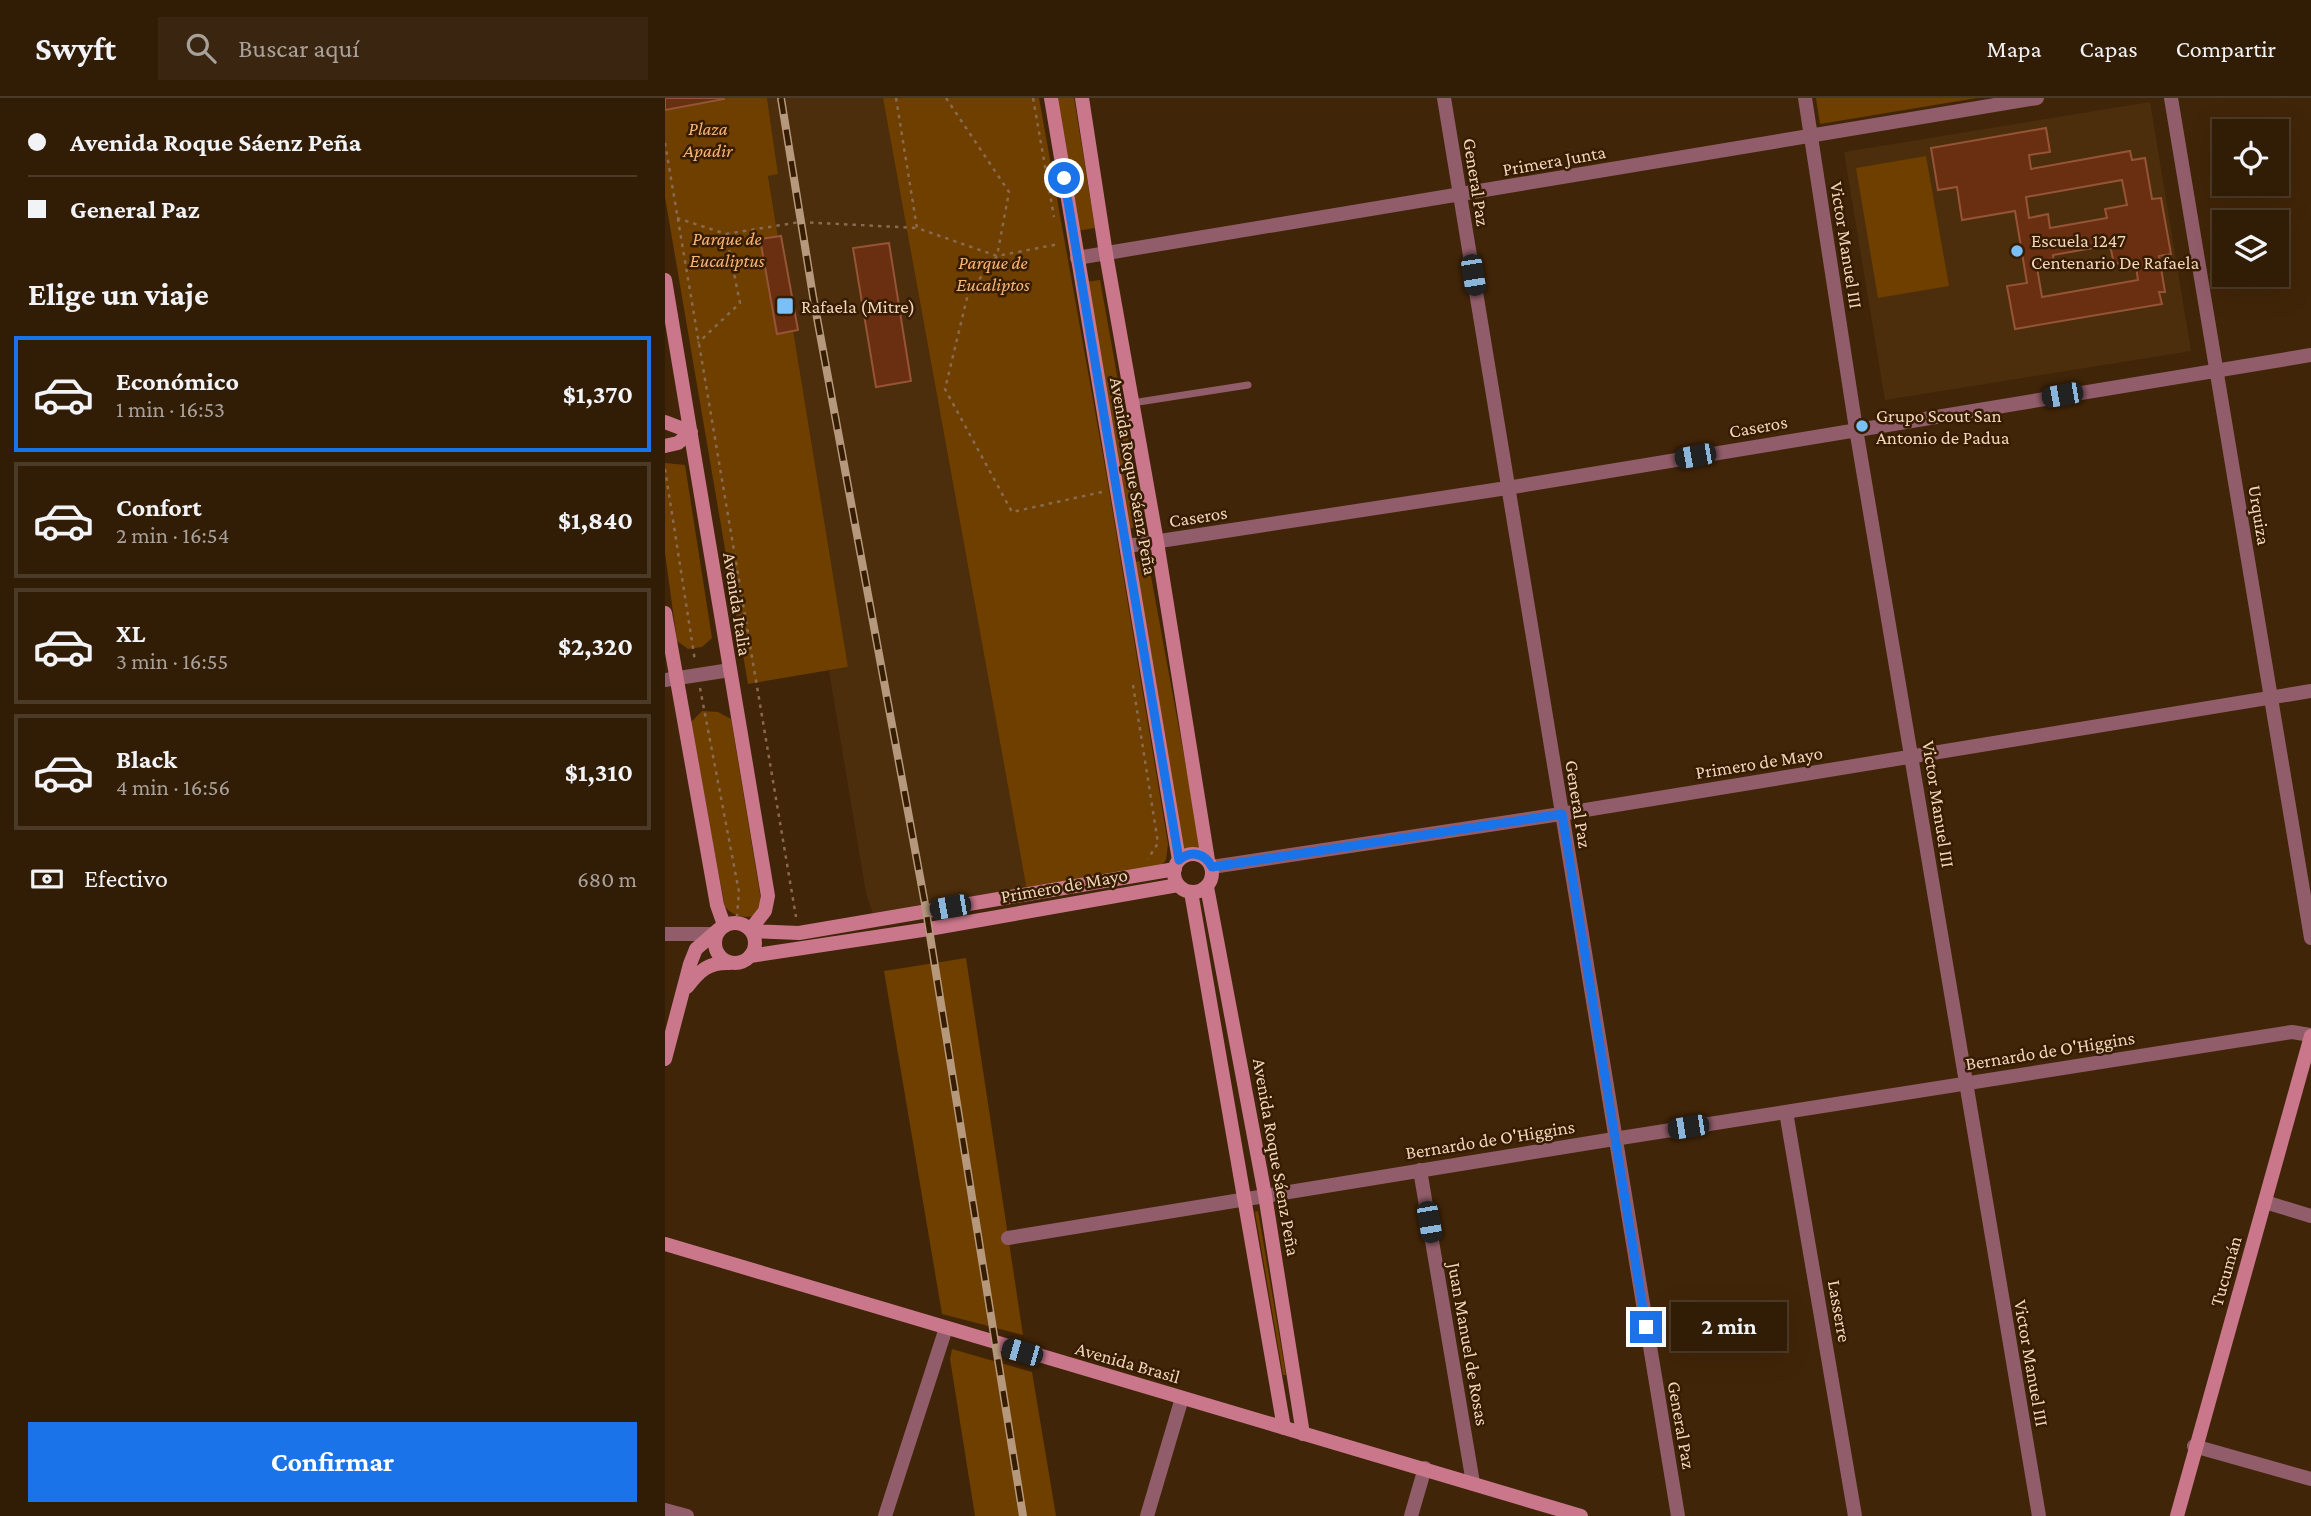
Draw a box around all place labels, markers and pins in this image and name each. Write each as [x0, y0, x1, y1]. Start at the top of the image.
place label: Escuela 1247 Centenario De Rafaela [2031, 230, 2199, 273]
marker: Escuela 1247 Centenario De Rafaela [2009, 243, 2025, 259]
marker: Rafaela (Mitre) [775, 296, 795, 316]
place label: Rafaela (Mitre) [801, 296, 915, 318]
place label: Grupo Scout San Antonio de Padua [1876, 405, 2010, 448]
marker: Grupo Scout San Antonio de Padua [1854, 418, 1870, 434]

